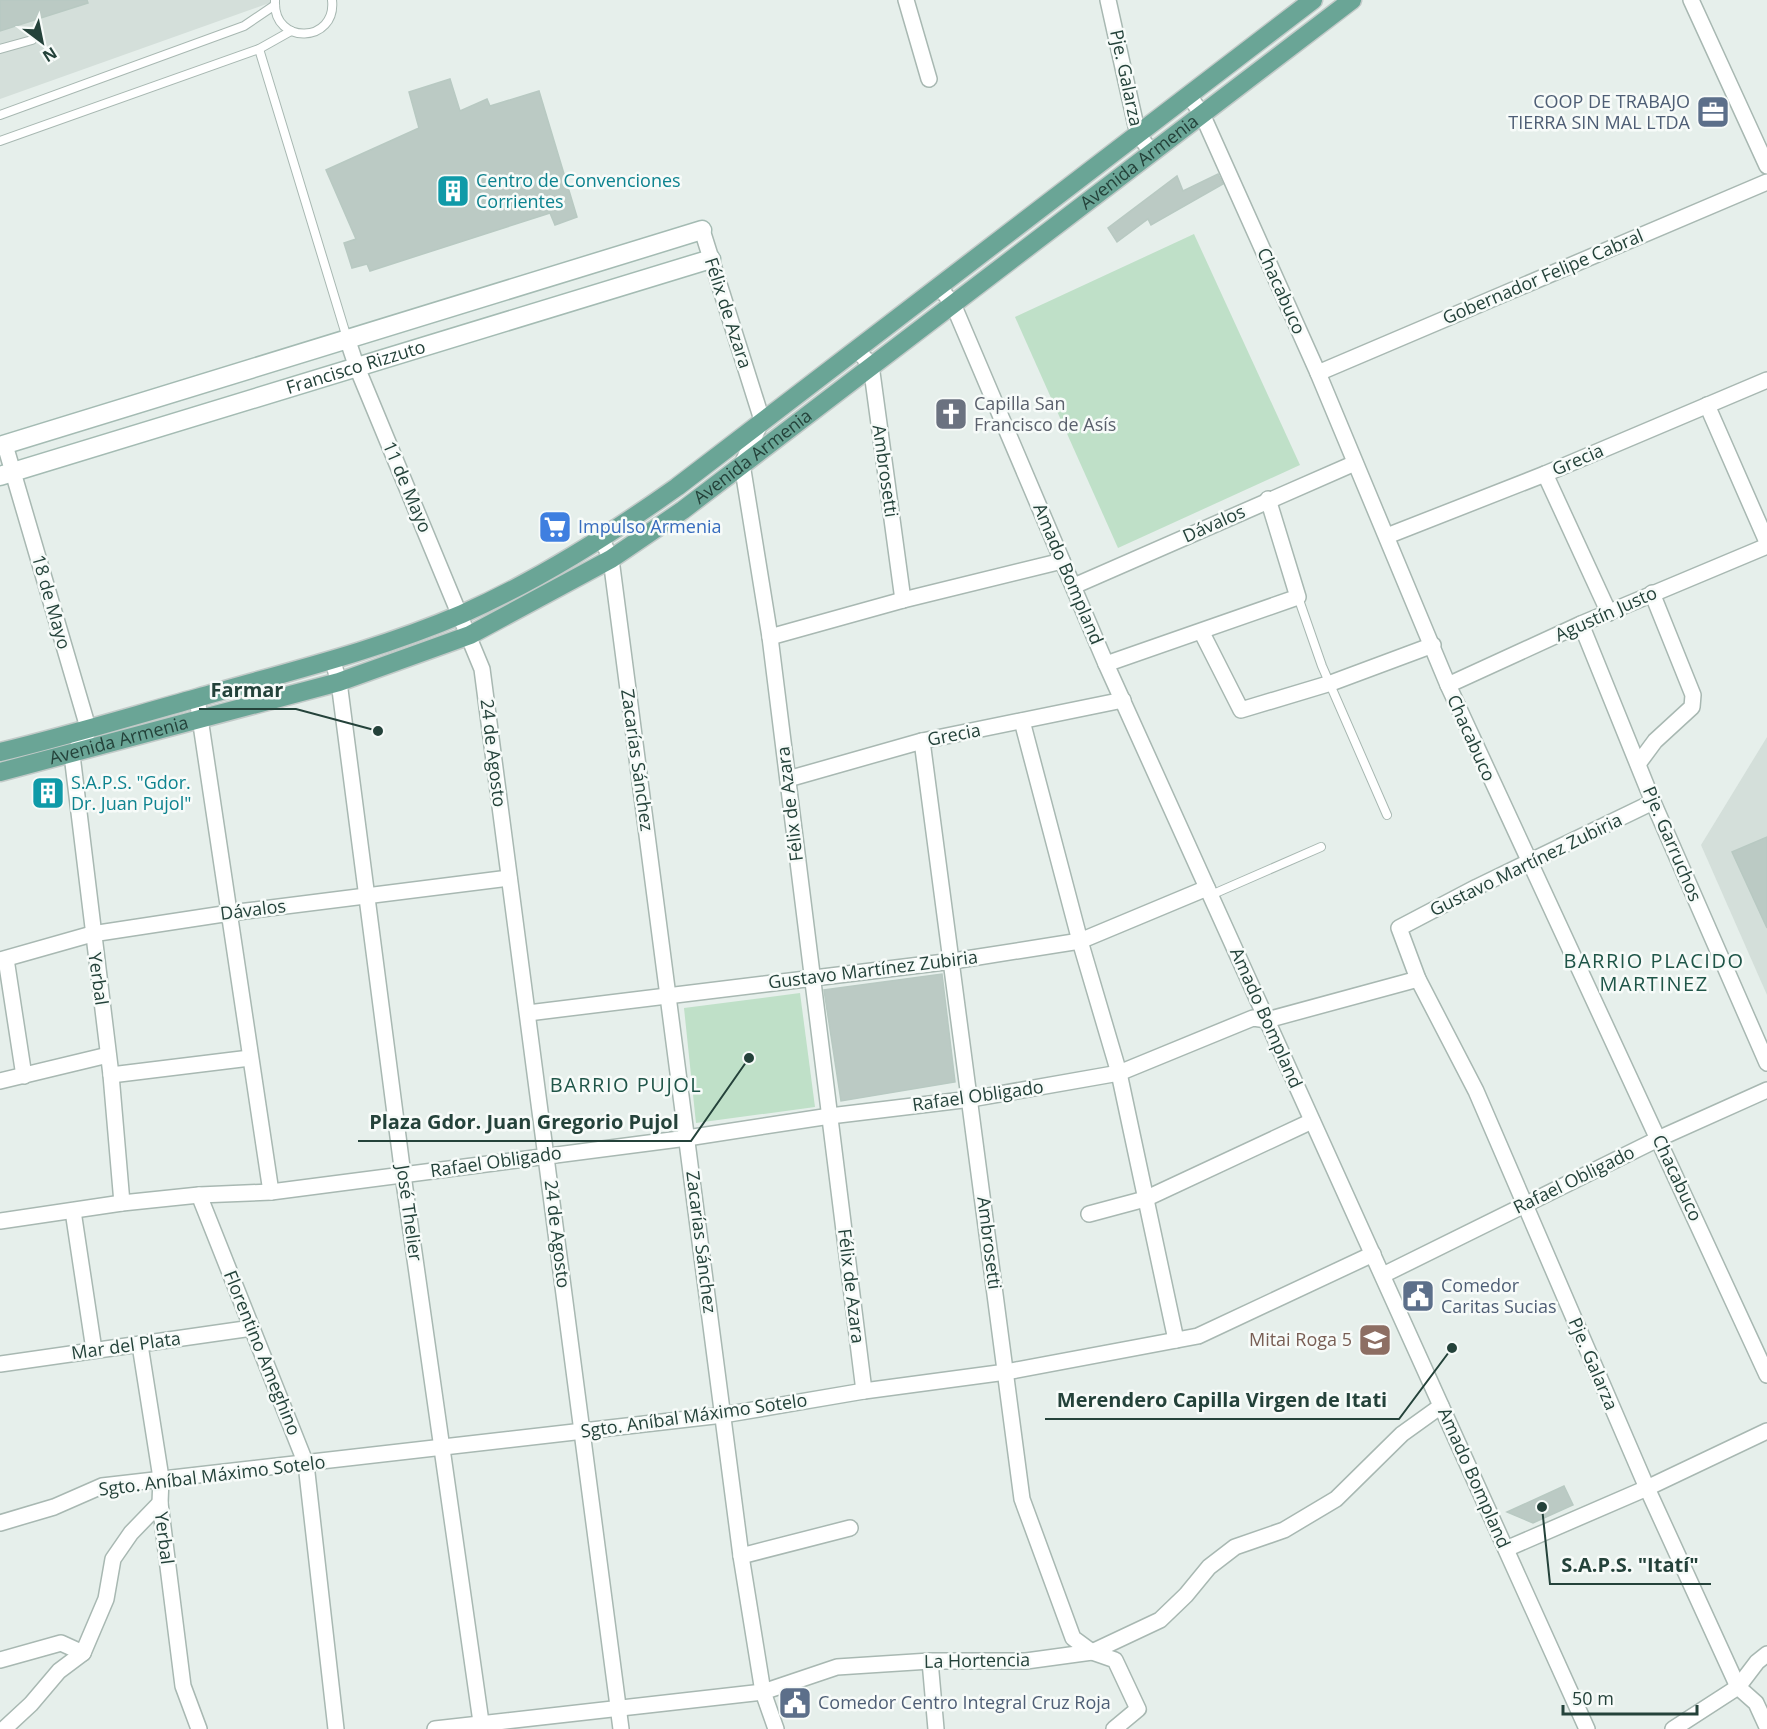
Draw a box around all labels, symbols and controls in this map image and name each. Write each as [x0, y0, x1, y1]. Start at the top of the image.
north arrow [12, 12, 72, 72]
street label: Pje. Galarza [1105, 27, 1149, 128]
text: N [39, 42, 61, 67]
place label: COOP DE TRABAJO TIERRA SIN MAL LTDA [1508, 89, 1691, 134]
office icon: COOP DE TRABAJO TIERRA SIN MAL LTDA [1695, 94, 1731, 130]
street label: Avenida Armenia [1075, 108, 1203, 214]
place label: Centro de Convenciones Corrientes [476, 168, 681, 213]
building icon: Centro de Convenciones Corrientes [435, 173, 471, 209]
street label: Gobernador Felipe Cabral [1439, 223, 1647, 329]
street label: Chacabuco [1252, 243, 1312, 338]
street label: Félix de Azara [700, 254, 758, 371]
street label: Francisco Rizzuto [283, 334, 428, 399]
place label: Capilla San Francisco de Asís [974, 391, 1116, 436]
church icon: Capilla San Francisco de Asís [933, 396, 969, 432]
street label: Avenida Armenia [688, 403, 816, 509]
street label: Ambrosetti [868, 423, 904, 519]
street label: 11 de Mayo [378, 437, 438, 536]
street label: Grecia [1548, 438, 1607, 481]
street label: Amado Bompland [1028, 499, 1110, 648]
street label: Dávalos [1179, 499, 1249, 547]
supermarket icon: Impulso Armenia [537, 509, 573, 545]
place label: Impulso Armenia [578, 514, 721, 538]
street label: 18 de Mayo [27, 552, 77, 652]
street label: Agustín Justo [1551, 580, 1660, 646]
callout: Farmar [199, 671, 296, 709]
text: Farmar [211, 676, 283, 703]
street label: Zacarías Sánchez [616, 687, 660, 832]
street label: Chacabuco [1442, 690, 1502, 785]
street label: 24 de Agosto [475, 697, 513, 808]
street label: Avenida Armenia [46, 710, 191, 769]
street label: Grecia [925, 717, 982, 751]
street label: Félix de Azara [770, 745, 808, 863]
place label: S.A.P.S. "Gdor. Dr. Juan Pujol" [71, 770, 191, 815]
building icon: S.A.P.S. "Gdor. Dr. Juan Pujol" [30, 775, 66, 811]
street label: Pje. Garruchos [1638, 782, 1708, 905]
street label: Gustavo Martínez Zubiria [1425, 807, 1626, 921]
street label: Dávalos [219, 893, 287, 925]
street label: Gustavo Martínez Zubiria [767, 944, 979, 994]
street label: Amado Bompland [1225, 944, 1309, 1092]
district label: BARRIO PLACIDO MARTINEZ [1564, 947, 1744, 997]
street label: Yerbal [83, 951, 115, 1007]
district label: BARRIO PUJOL [550, 1071, 702, 1098]
street label: Rafael Obligado [911, 1074, 1045, 1116]
callout: Plaza Gdor. Juan Gregorio Pujol [358, 1103, 691, 1141]
text: Plaza Gdor. Juan Gregorio Pujol [369, 1108, 679, 1135]
street label: Chacabuco [1647, 1131, 1708, 1225]
street label: Rafael Obligado [1509, 1139, 1638, 1219]
street label: Rafael Obligado [429, 1140, 563, 1182]
street label: José Thelier [391, 1161, 429, 1263]
street label: Zacarías Sánchez [681, 1169, 723, 1314]
street label: 24 de Agosto [539, 1178, 577, 1289]
street label: Ambrosetti [972, 1195, 1008, 1291]
street label: Félix de Azara [833, 1227, 871, 1345]
street label: Florentino Ameghino [219, 1267, 307, 1439]
place label: Comedor Caritas Sucias [1441, 1273, 1557, 1318]
public building icon: Comedor Caritas Sucias [1400, 1278, 1436, 1314]
street label: Pje. Galarza [1564, 1314, 1624, 1414]
school or university icon: Mitai Roga 5 [1357, 1322, 1393, 1358]
street label: Mar del Plata [70, 1325, 182, 1365]
place label: Mitai Roga 5 [1249, 1327, 1352, 1351]
callout: Merendero Capilla Virgen de Itati [1045, 1381, 1399, 1419]
text: Merendero Capilla Virgen de Itati [1057, 1386, 1387, 1413]
street label: Sgto. Aníbal Máximo Sotelo [579, 1387, 809, 1443]
street label: Amado Bompland [1433, 1404, 1517, 1552]
street label: Sgto. Aníbal Máximo Sotelo [97, 1449, 327, 1501]
street label: Yerbal [150, 1510, 180, 1566]
callout: S.A.P.S. "Itatí" [1550, 1546, 1711, 1584]
text: S.A.P.S. "Itatí" [1561, 1551, 1699, 1578]
street label: La Hortencia [924, 1647, 1030, 1673]
scale bar [1563, 1678, 1696, 1716]
public building icon: Comedor Centro Integral Cruz Roja [777, 1685, 813, 1721]
text: 50 m [1572, 1686, 1614, 1710]
place label: Comedor Centro Integral Cruz Roja [818, 1690, 1111, 1714]

